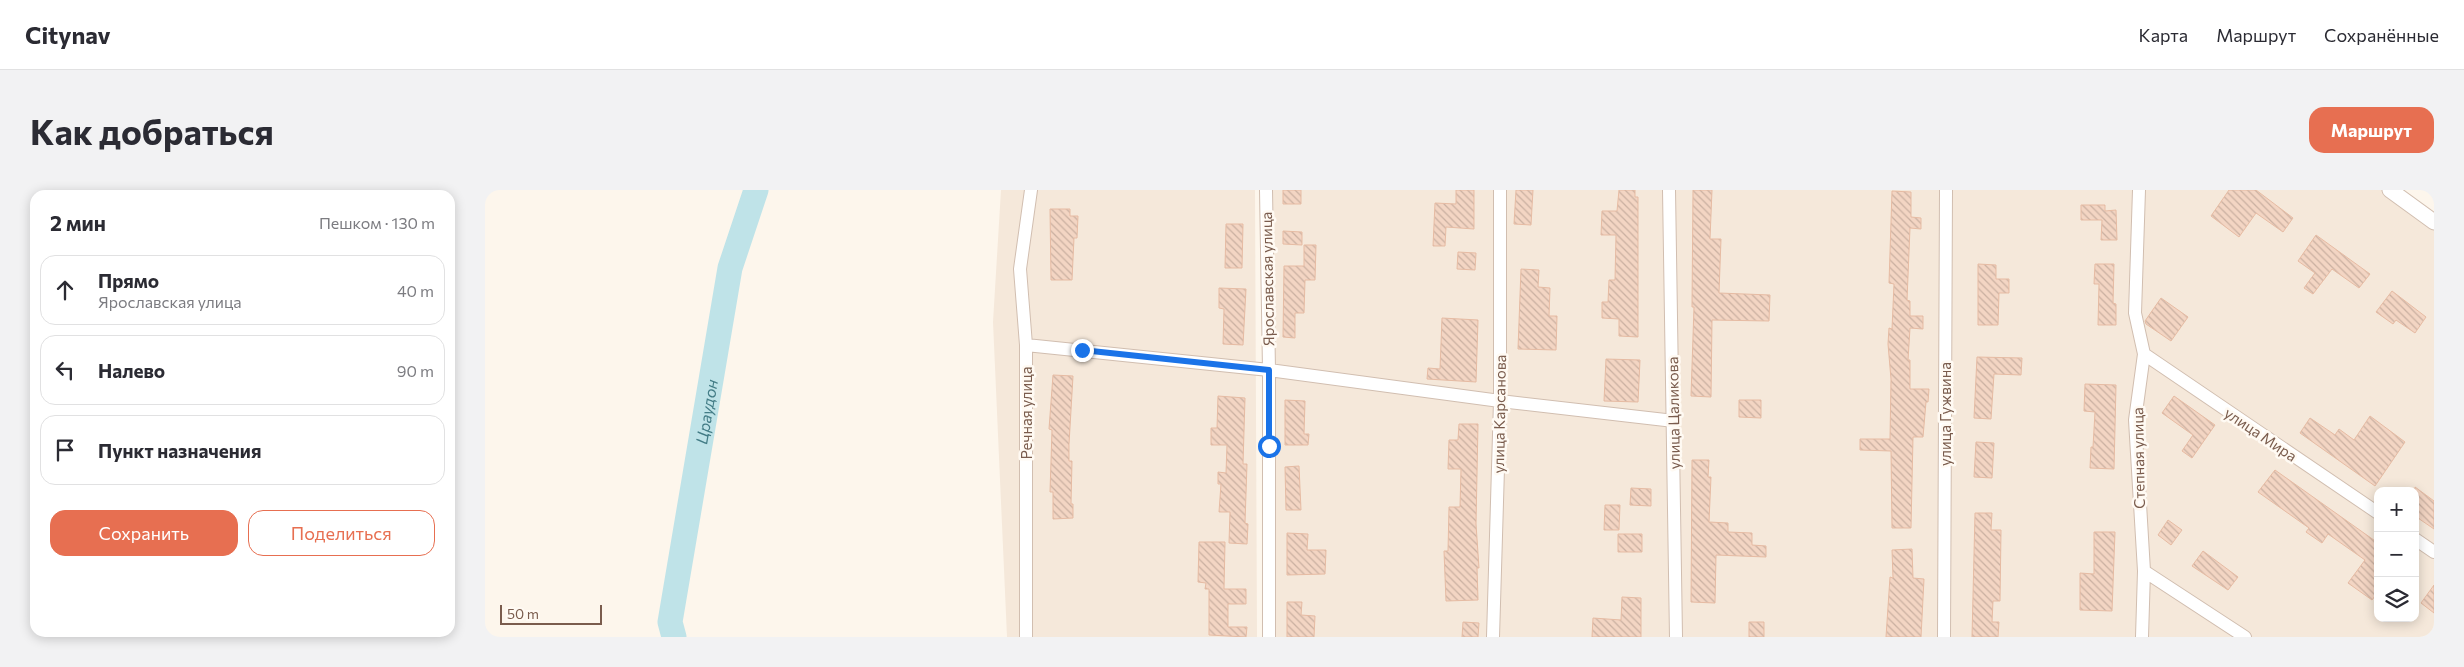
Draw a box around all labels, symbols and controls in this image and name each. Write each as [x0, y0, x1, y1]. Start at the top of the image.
text: Citynav [25, 20, 111, 49]
text: Карта [2139, 24, 2188, 46]
text: Маршрут [2216, 24, 2296, 46]
text: Сохранённые [2324, 24, 2439, 46]
button: Маршрут [2309, 107, 2434, 153]
text: Как добраться [30, 109, 274, 152]
text: 2 мин [50, 210, 106, 235]
street label: Ярославская улица [1257, 212, 1277, 346]
text: Пешком · 130 m [319, 213, 435, 232]
text: Прямо [98, 269, 159, 292]
icon: ahead [51, 276, 79, 304]
text: 40 m [397, 281, 434, 300]
text: Ярославская улица [98, 292, 242, 311]
route end [1071, 339, 1094, 362]
street label: улица Карсанова [1489, 354, 1509, 474]
icon: left [51, 356, 79, 384]
street label: улица Цаликова [1663, 356, 1683, 470]
text: Налево [98, 359, 165, 382]
text: 90 m [397, 361, 434, 380]
street label: улица Гужвина [1936, 362, 1954, 466]
street label: Речная улица [1017, 366, 1035, 460]
water label: Цраудон [691, 378, 721, 445]
street label: улица Мира [2221, 403, 2301, 465]
street label: Степная улица [2128, 407, 2148, 509]
route start [1258, 435, 1281, 458]
icon: arrive [51, 436, 79, 464]
text: Пункт назначения [98, 439, 261, 462]
map controls [2374, 487, 2419, 622]
button: + [2374, 487, 2419, 532]
button: Сохранить [50, 510, 238, 556]
button: Поделиться [248, 510, 435, 556]
button: − [2374, 532, 2419, 577]
button: layers [2374, 577, 2419, 622]
scale bar [500, 602, 603, 625]
text: 50 m [507, 605, 539, 622]

